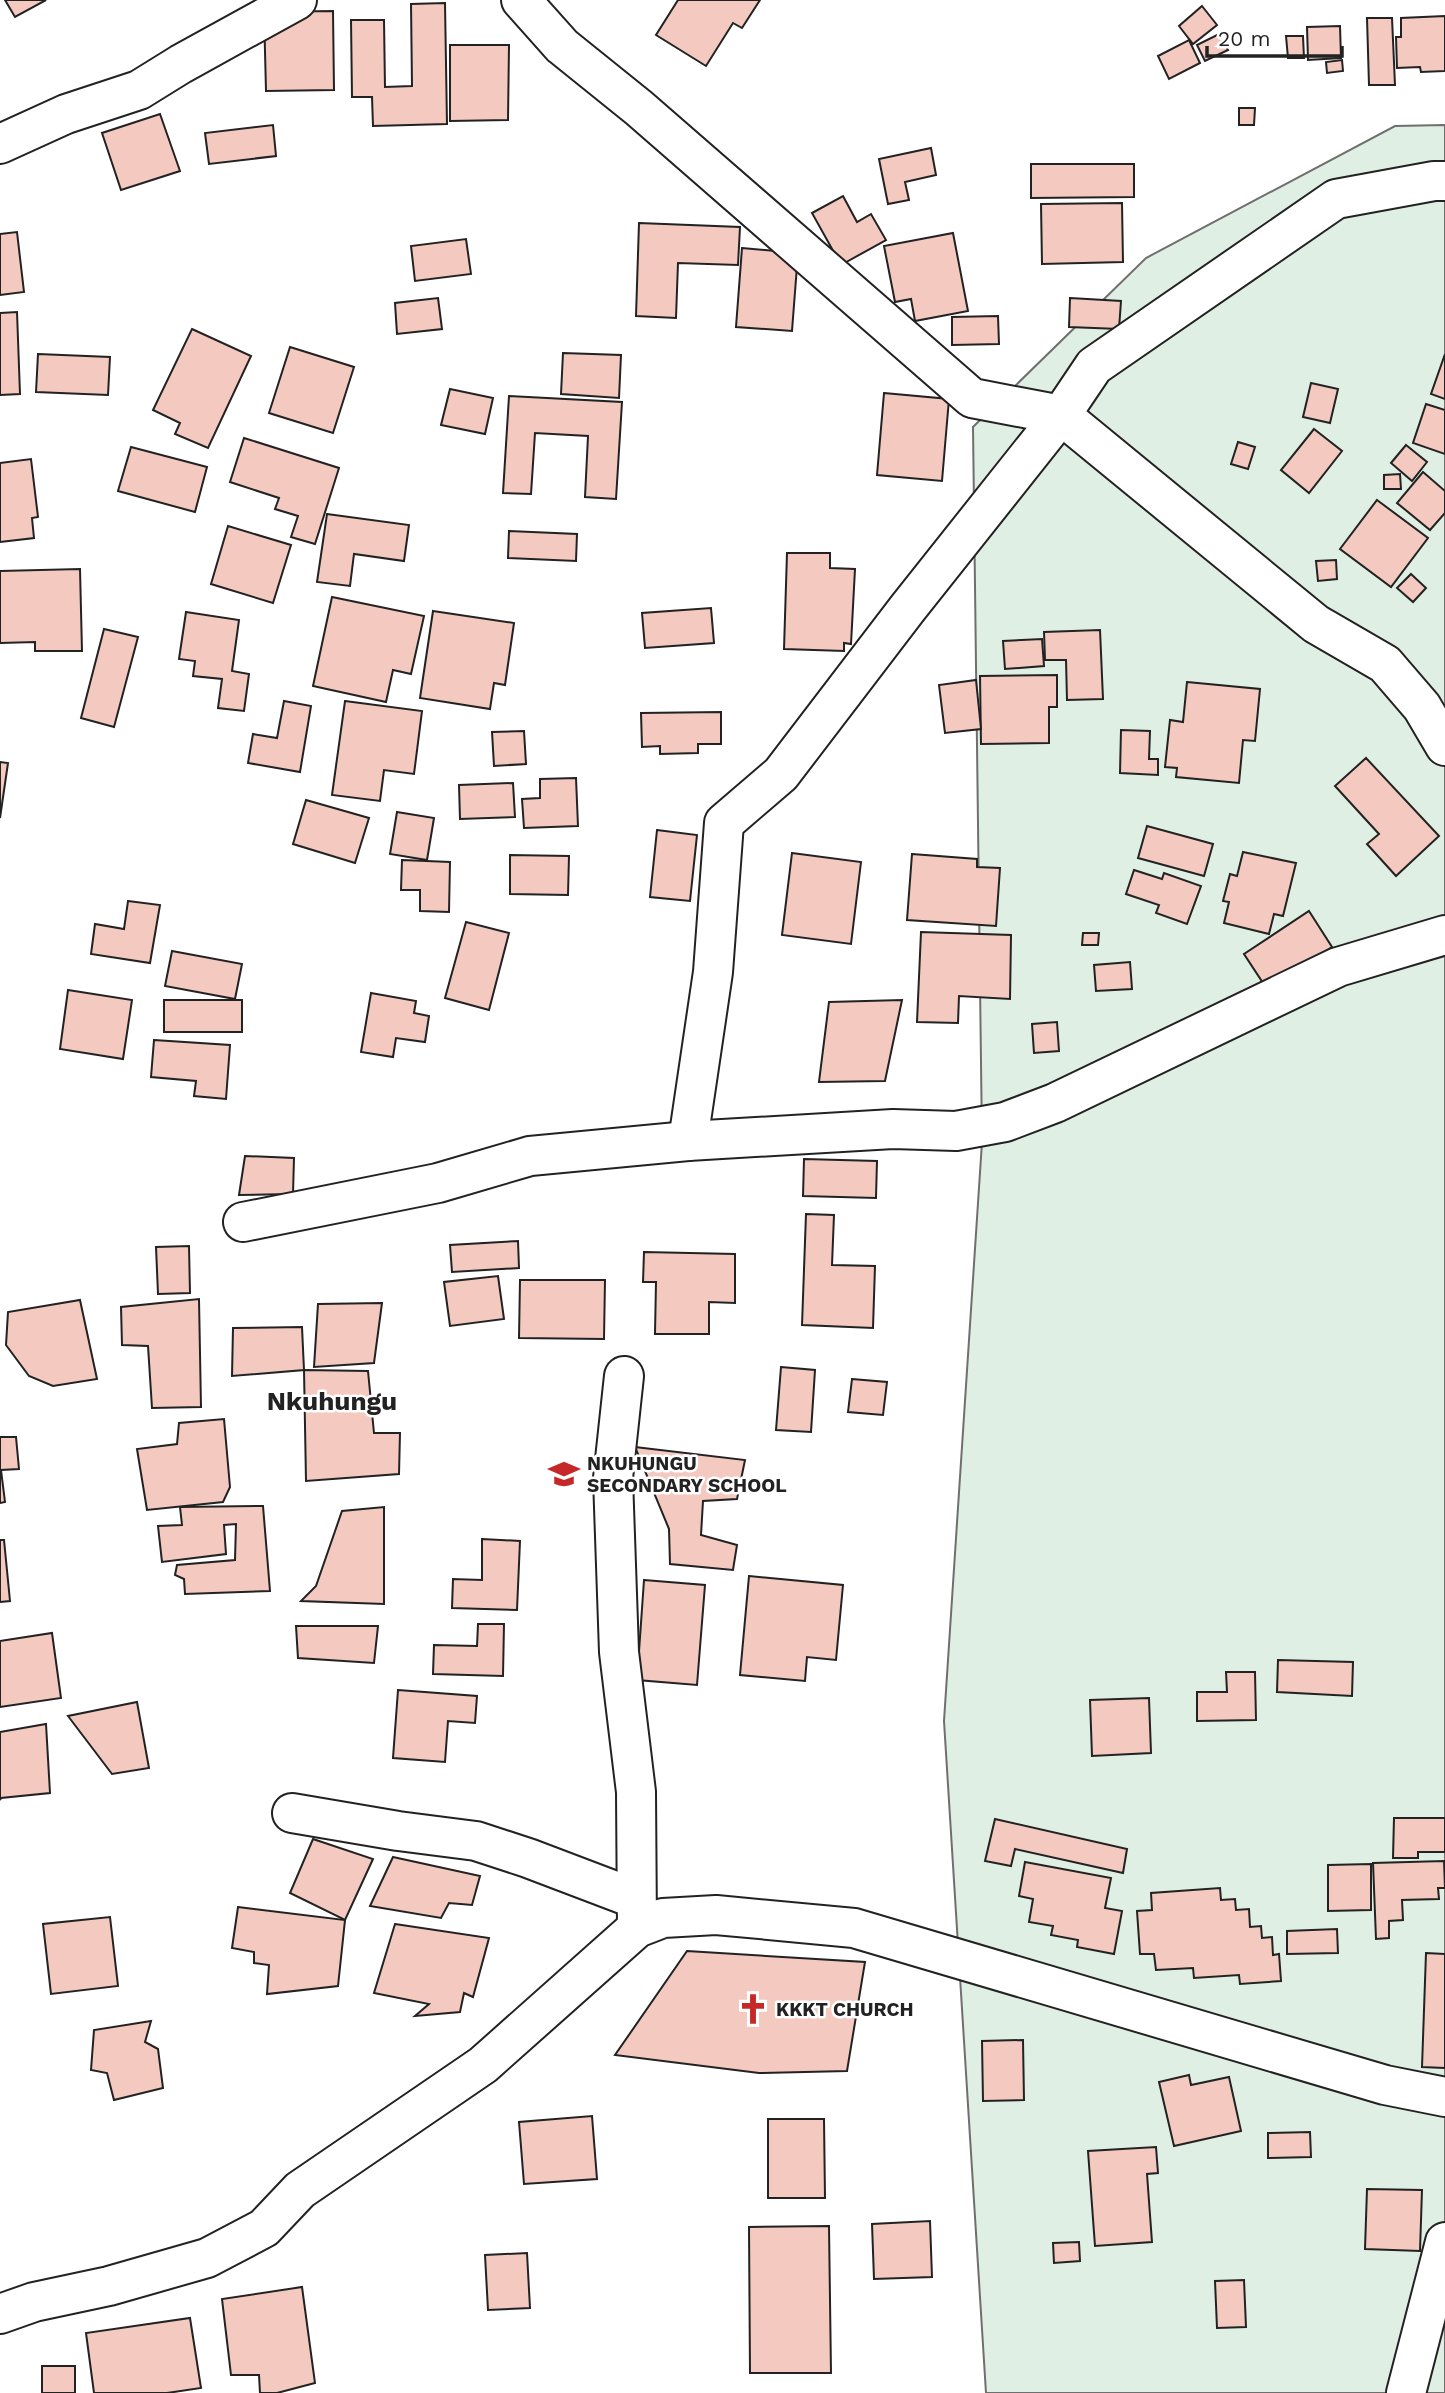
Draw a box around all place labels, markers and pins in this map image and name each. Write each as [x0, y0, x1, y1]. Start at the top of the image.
place label: NKUHUNGU SECONDARY SCHOOL [587, 1452, 787, 1497]
school or university icon: NKUHUNGU SECONDARY SCHOOL [547, 1457, 581, 1491]
church icon: KKKT CHURCH [736, 1992, 770, 2026]
place label: KKKT CHURCH [776, 1998, 914, 2021]

